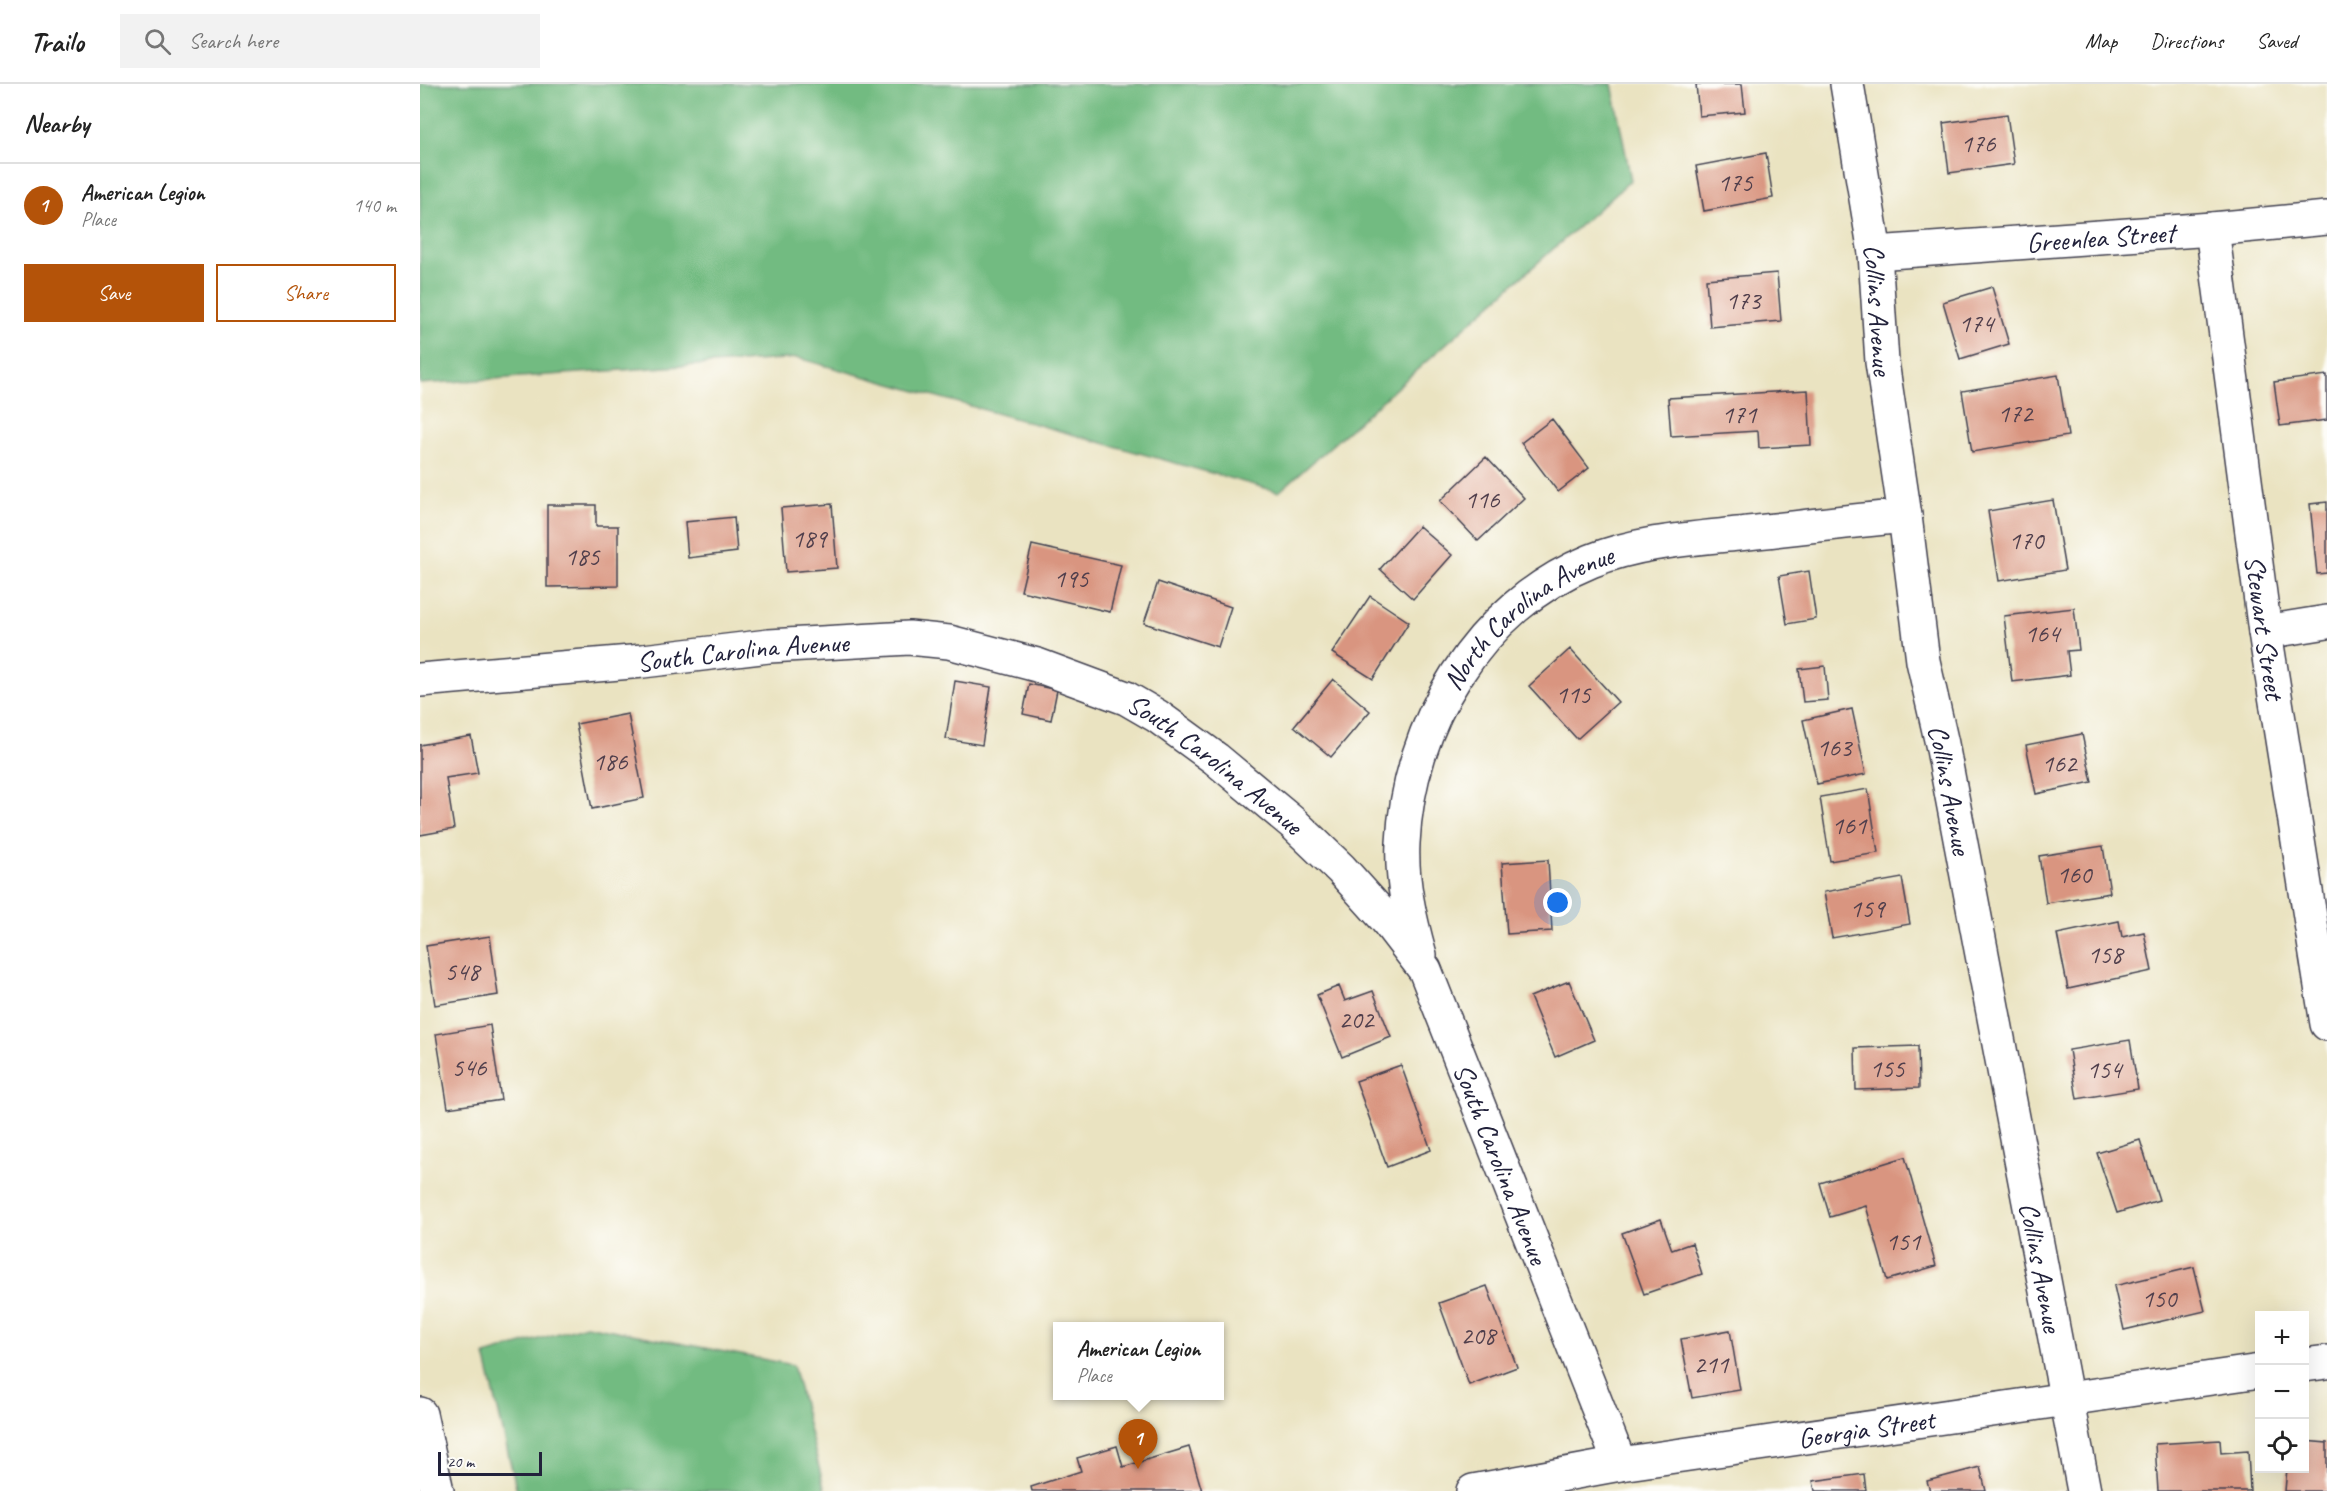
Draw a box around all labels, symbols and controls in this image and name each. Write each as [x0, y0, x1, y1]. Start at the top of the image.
search box [120, 14, 540, 68]
text: Trailo [30, 24, 84, 59]
icon: search [141, 25, 174, 58]
text: Search here [189, 27, 278, 55]
text: Map [2085, 28, 2117, 54]
text: Directions [2150, 28, 2223, 54]
text: Saved [2256, 28, 2297, 54]
text: Nearby [24, 107, 89, 140]
house number: 176 [1960, 127, 1997, 160]
house number: 175 [1717, 166, 1754, 199]
text: American Legion [81, 179, 205, 207]
text: 1 [39, 193, 48, 218]
text: 140 m [353, 193, 396, 218]
text: Place [81, 207, 116, 232]
street label: Greenlea Street [2025, 214, 2179, 260]
street label: Collins Avenue [1856, 241, 1902, 379]
button: Save [24, 264, 204, 322]
button: Share [216, 264, 396, 322]
house number: 173 [1725, 284, 1763, 317]
house number: 174 [1958, 307, 1996, 340]
house number: 172 [1997, 397, 2035, 430]
house number: 171 [1721, 398, 1758, 431]
house number: 116 [1464, 483, 1501, 516]
house number: 189 [791, 522, 829, 555]
house number: 170 [2008, 524, 2046, 557]
street label: North Carolina Avenue [1434, 536, 1619, 696]
house number: 185 [564, 540, 601, 573]
street label: Stewart Street [2238, 553, 2293, 705]
house number: 195 [1053, 562, 1090, 595]
house number: 164 [2024, 617, 2062, 650]
street label: South Carolina Avenue [635, 624, 851, 679]
house number: 115 [1555, 678, 1592, 711]
street label: South Carolina Avenue [1121, 685, 1313, 843]
street label: Collins Avenue [1921, 721, 1980, 859]
house number: 163 [1816, 731, 1854, 764]
house number: 186 [592, 745, 629, 778]
house number: 162 [2041, 747, 2079, 780]
house number: 161 [1831, 809, 1868, 842]
house number: 160 [2056, 858, 2094, 891]
your location [1543, 888, 1572, 917]
house number: 159 [1849, 892, 1887, 925]
house number: 158 [2087, 938, 2125, 971]
house number: 548 [444, 955, 482, 988]
house number: 202 [1338, 1003, 1376, 1036]
house number: 546 [451, 1051, 488, 1084]
house number: 155 [1869, 1052, 1906, 1085]
house number: 154 [2086, 1053, 2124, 1086]
street label: South Carolina Avenue [1446, 1058, 1557, 1271]
street label: Collins Avenue [2012, 1199, 2071, 1337]
house number: 151 [1885, 1225, 1922, 1258]
house number: 150 [2141, 1282, 2179, 1315]
map controls [2255, 1311, 2309, 1473]
button: + [2255, 1311, 2309, 1365]
house number: 208 [1460, 1319, 1498, 1352]
popup [1053, 1322, 1224, 1400]
text: American Legion [1077, 1335, 1200, 1363]
house number: 211 [1693, 1348, 1730, 1381]
text: Place [1077, 1363, 1112, 1388]
button: − [2255, 1365, 2309, 1419]
street label: Georgia Street [1795, 1401, 1939, 1455]
button: locate [2255, 1419, 2309, 1473]
pin: 1 [1118, 1420, 1158, 1469]
scale bar [438, 1449, 542, 1476]
text: 20 m [447, 1452, 474, 1472]

